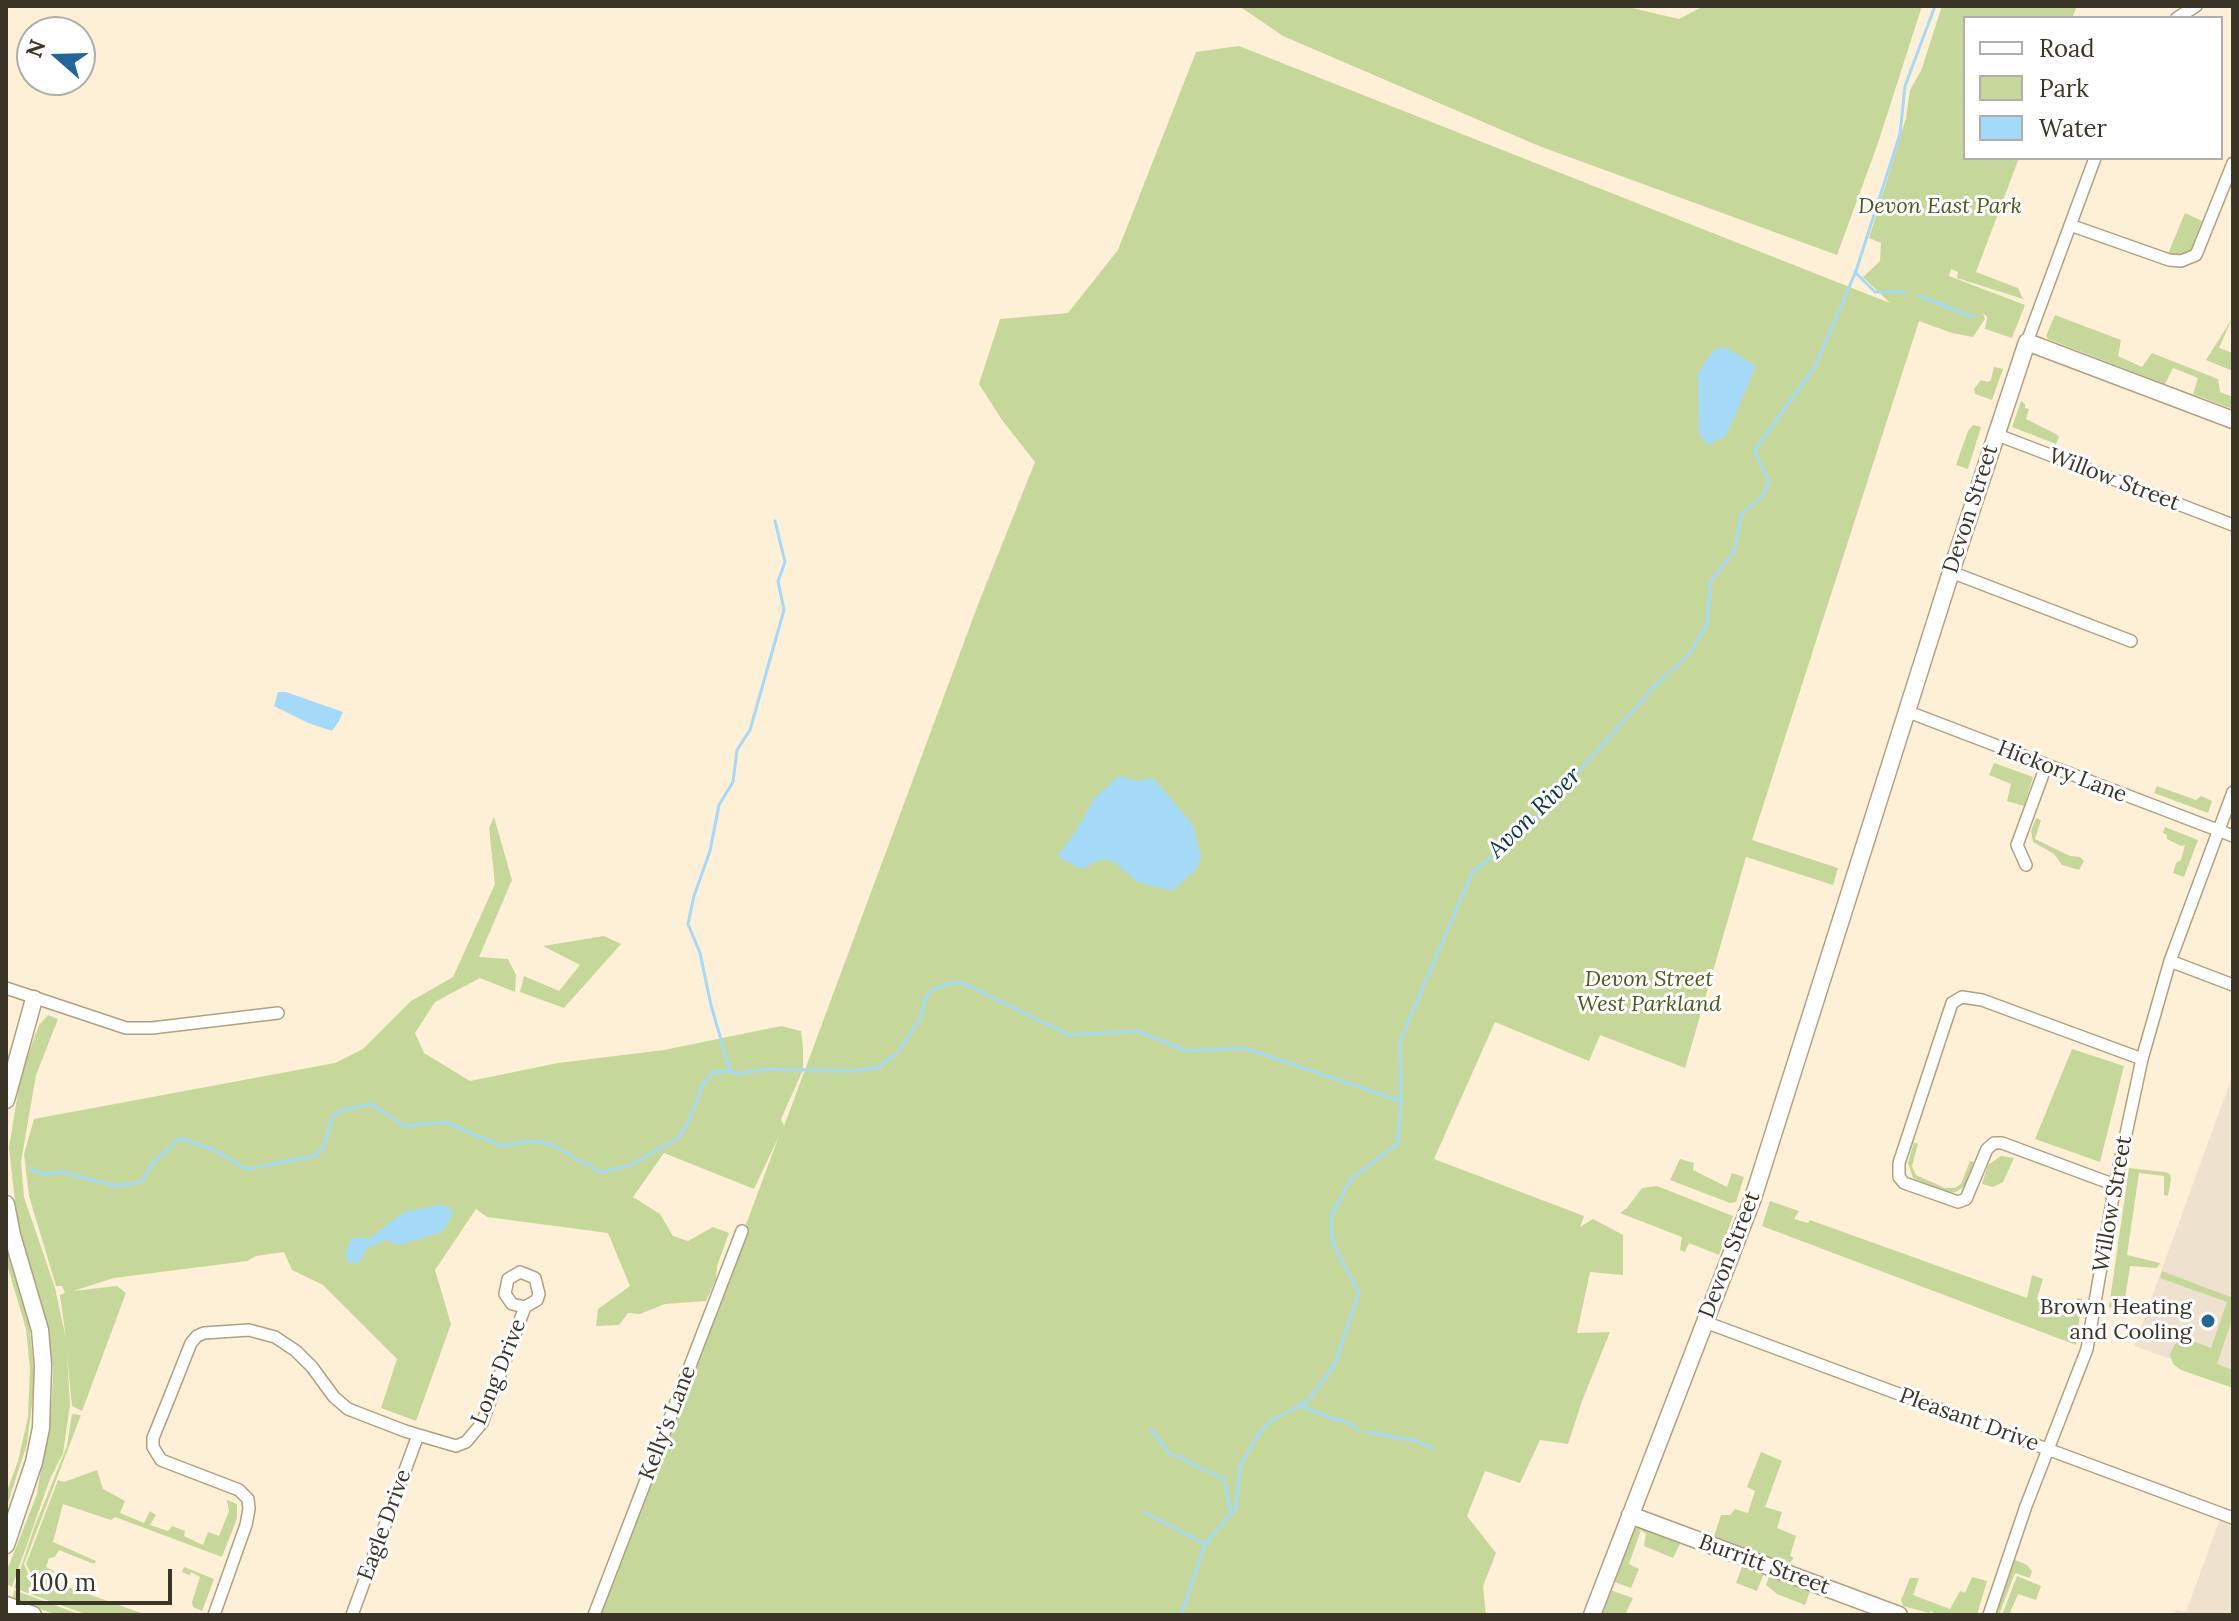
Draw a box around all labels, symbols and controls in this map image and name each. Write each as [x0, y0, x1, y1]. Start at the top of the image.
north arrow [16, 16, 96, 96]
legend [1963, 16, 2223, 160]
text: Road [2039, 33, 2095, 64]
text: N [19, 36, 51, 61]
text: Park [2039, 73, 2089, 104]
text: Water [2039, 113, 2107, 144]
park label: Devon East Park [1858, 194, 2022, 220]
street label: Devon Street [1938, 441, 2004, 577]
street label: Willow Street [2045, 443, 2183, 517]
street label: Hickory Lane [1994, 735, 2130, 809]
water label: Avon River [1482, 761, 1588, 865]
park label: Devon Street West Parkland [1577, 967, 1721, 1018]
street label: Willow Street [2088, 1134, 2138, 1274]
street label: Devon Street [1694, 1188, 1766, 1322]
place label: Brown Heating and Cooling [2040, 1295, 2192, 1346]
marker: Brown Heating and Cooling [2199, 1312, 2217, 1330]
street label: Long Drive [466, 1315, 532, 1429]
street label: Kelly's Lane [634, 1362, 702, 1484]
street label: Pleasant Drive [1896, 1383, 2042, 1457]
street label: Eagle Drive [353, 1466, 417, 1584]
street label: Burritt Street [1695, 1529, 1833, 1601]
scale bar [20, 1553, 176, 1603]
text: 100 m [30, 1567, 96, 1598]

